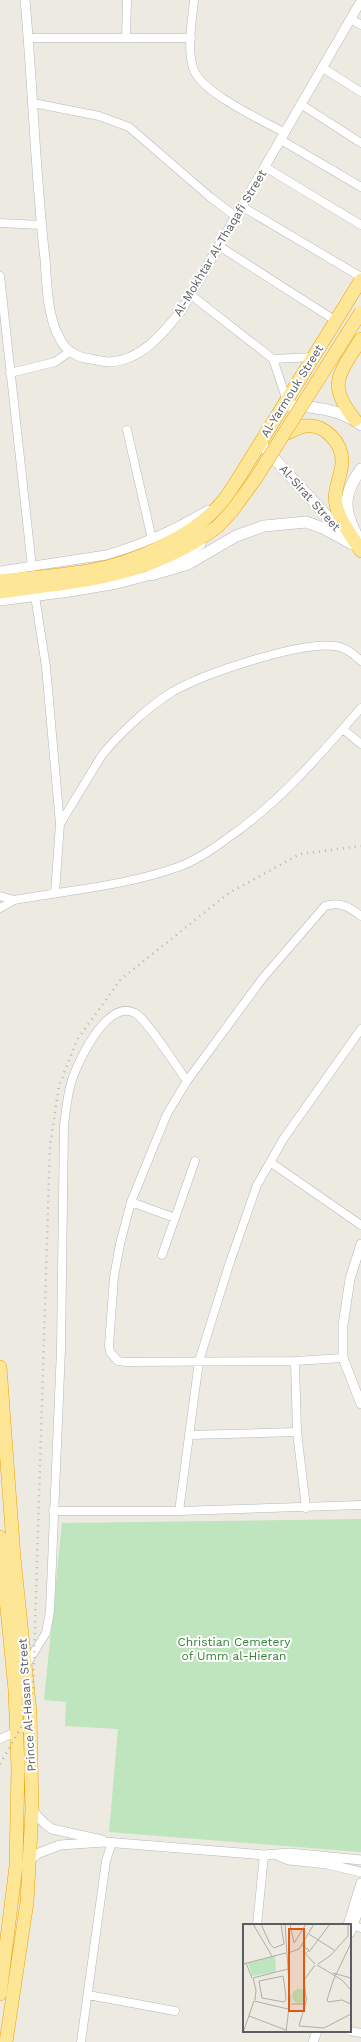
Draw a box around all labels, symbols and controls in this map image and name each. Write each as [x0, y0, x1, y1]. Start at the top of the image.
street label: Al-Mokhtar Al-Thaqafi Street [171, 167, 269, 319]
street label: Al-Yarmouk Street [258, 342, 326, 440]
street label: Al-Sirat Street [277, 462, 343, 534]
park label: Christian Cemetery of Umm al-Hieran [178, 1635, 291, 1663]
street label: Prince Al-Hasan Street [15, 1638, 39, 1772]
inset map [243, 1924, 351, 2032]

